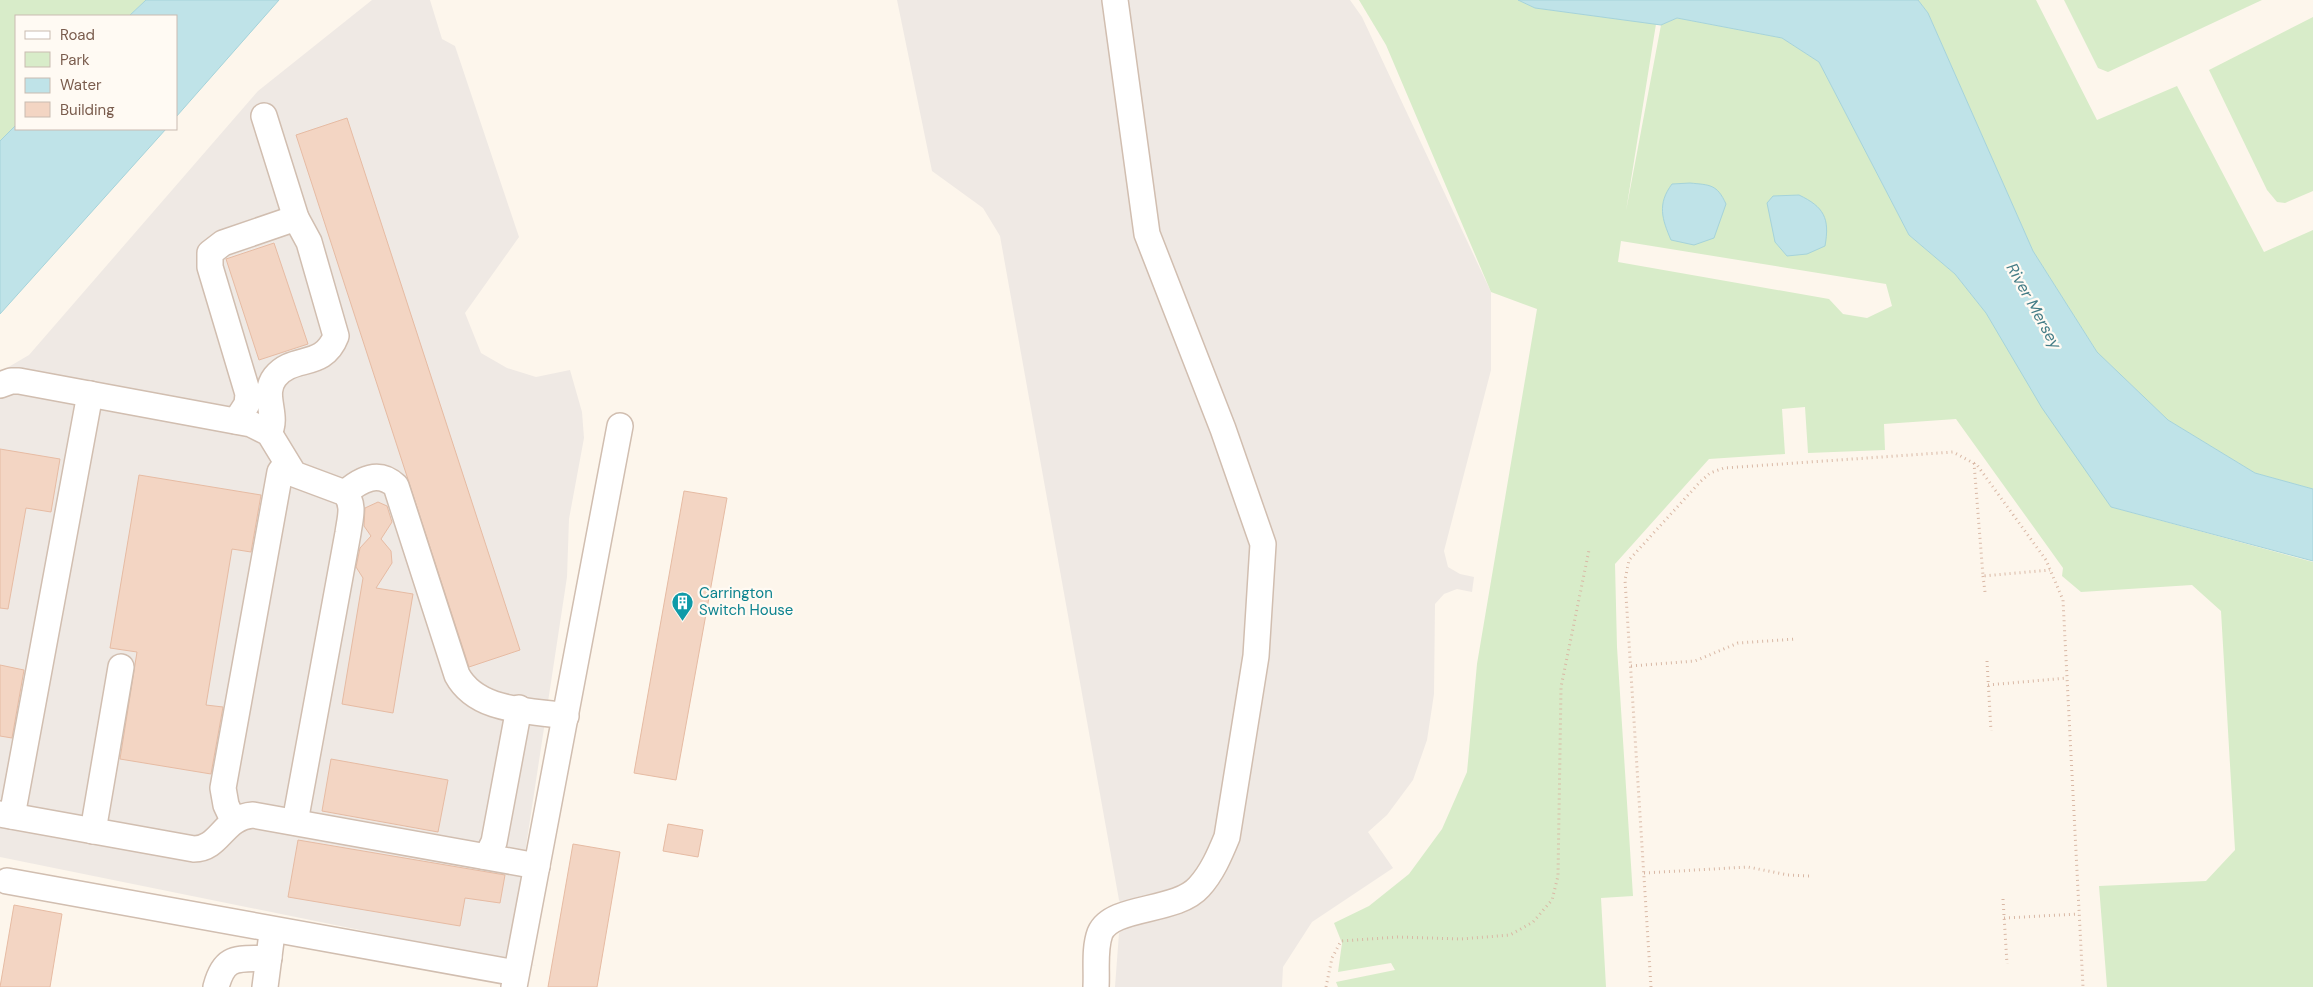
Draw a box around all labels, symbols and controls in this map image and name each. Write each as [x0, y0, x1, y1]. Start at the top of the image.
legend [15, 15, 178, 130]
text: Road [60, 25, 95, 45]
text: Park [60, 50, 90, 70]
text: Water [60, 75, 102, 95]
text: Building [60, 100, 115, 120]
water label: River Mersey [2002, 259, 2067, 354]
place label: Carrington Switch House [699, 583, 793, 620]
building icon: Carrington Switch House [671, 590, 695, 621]

